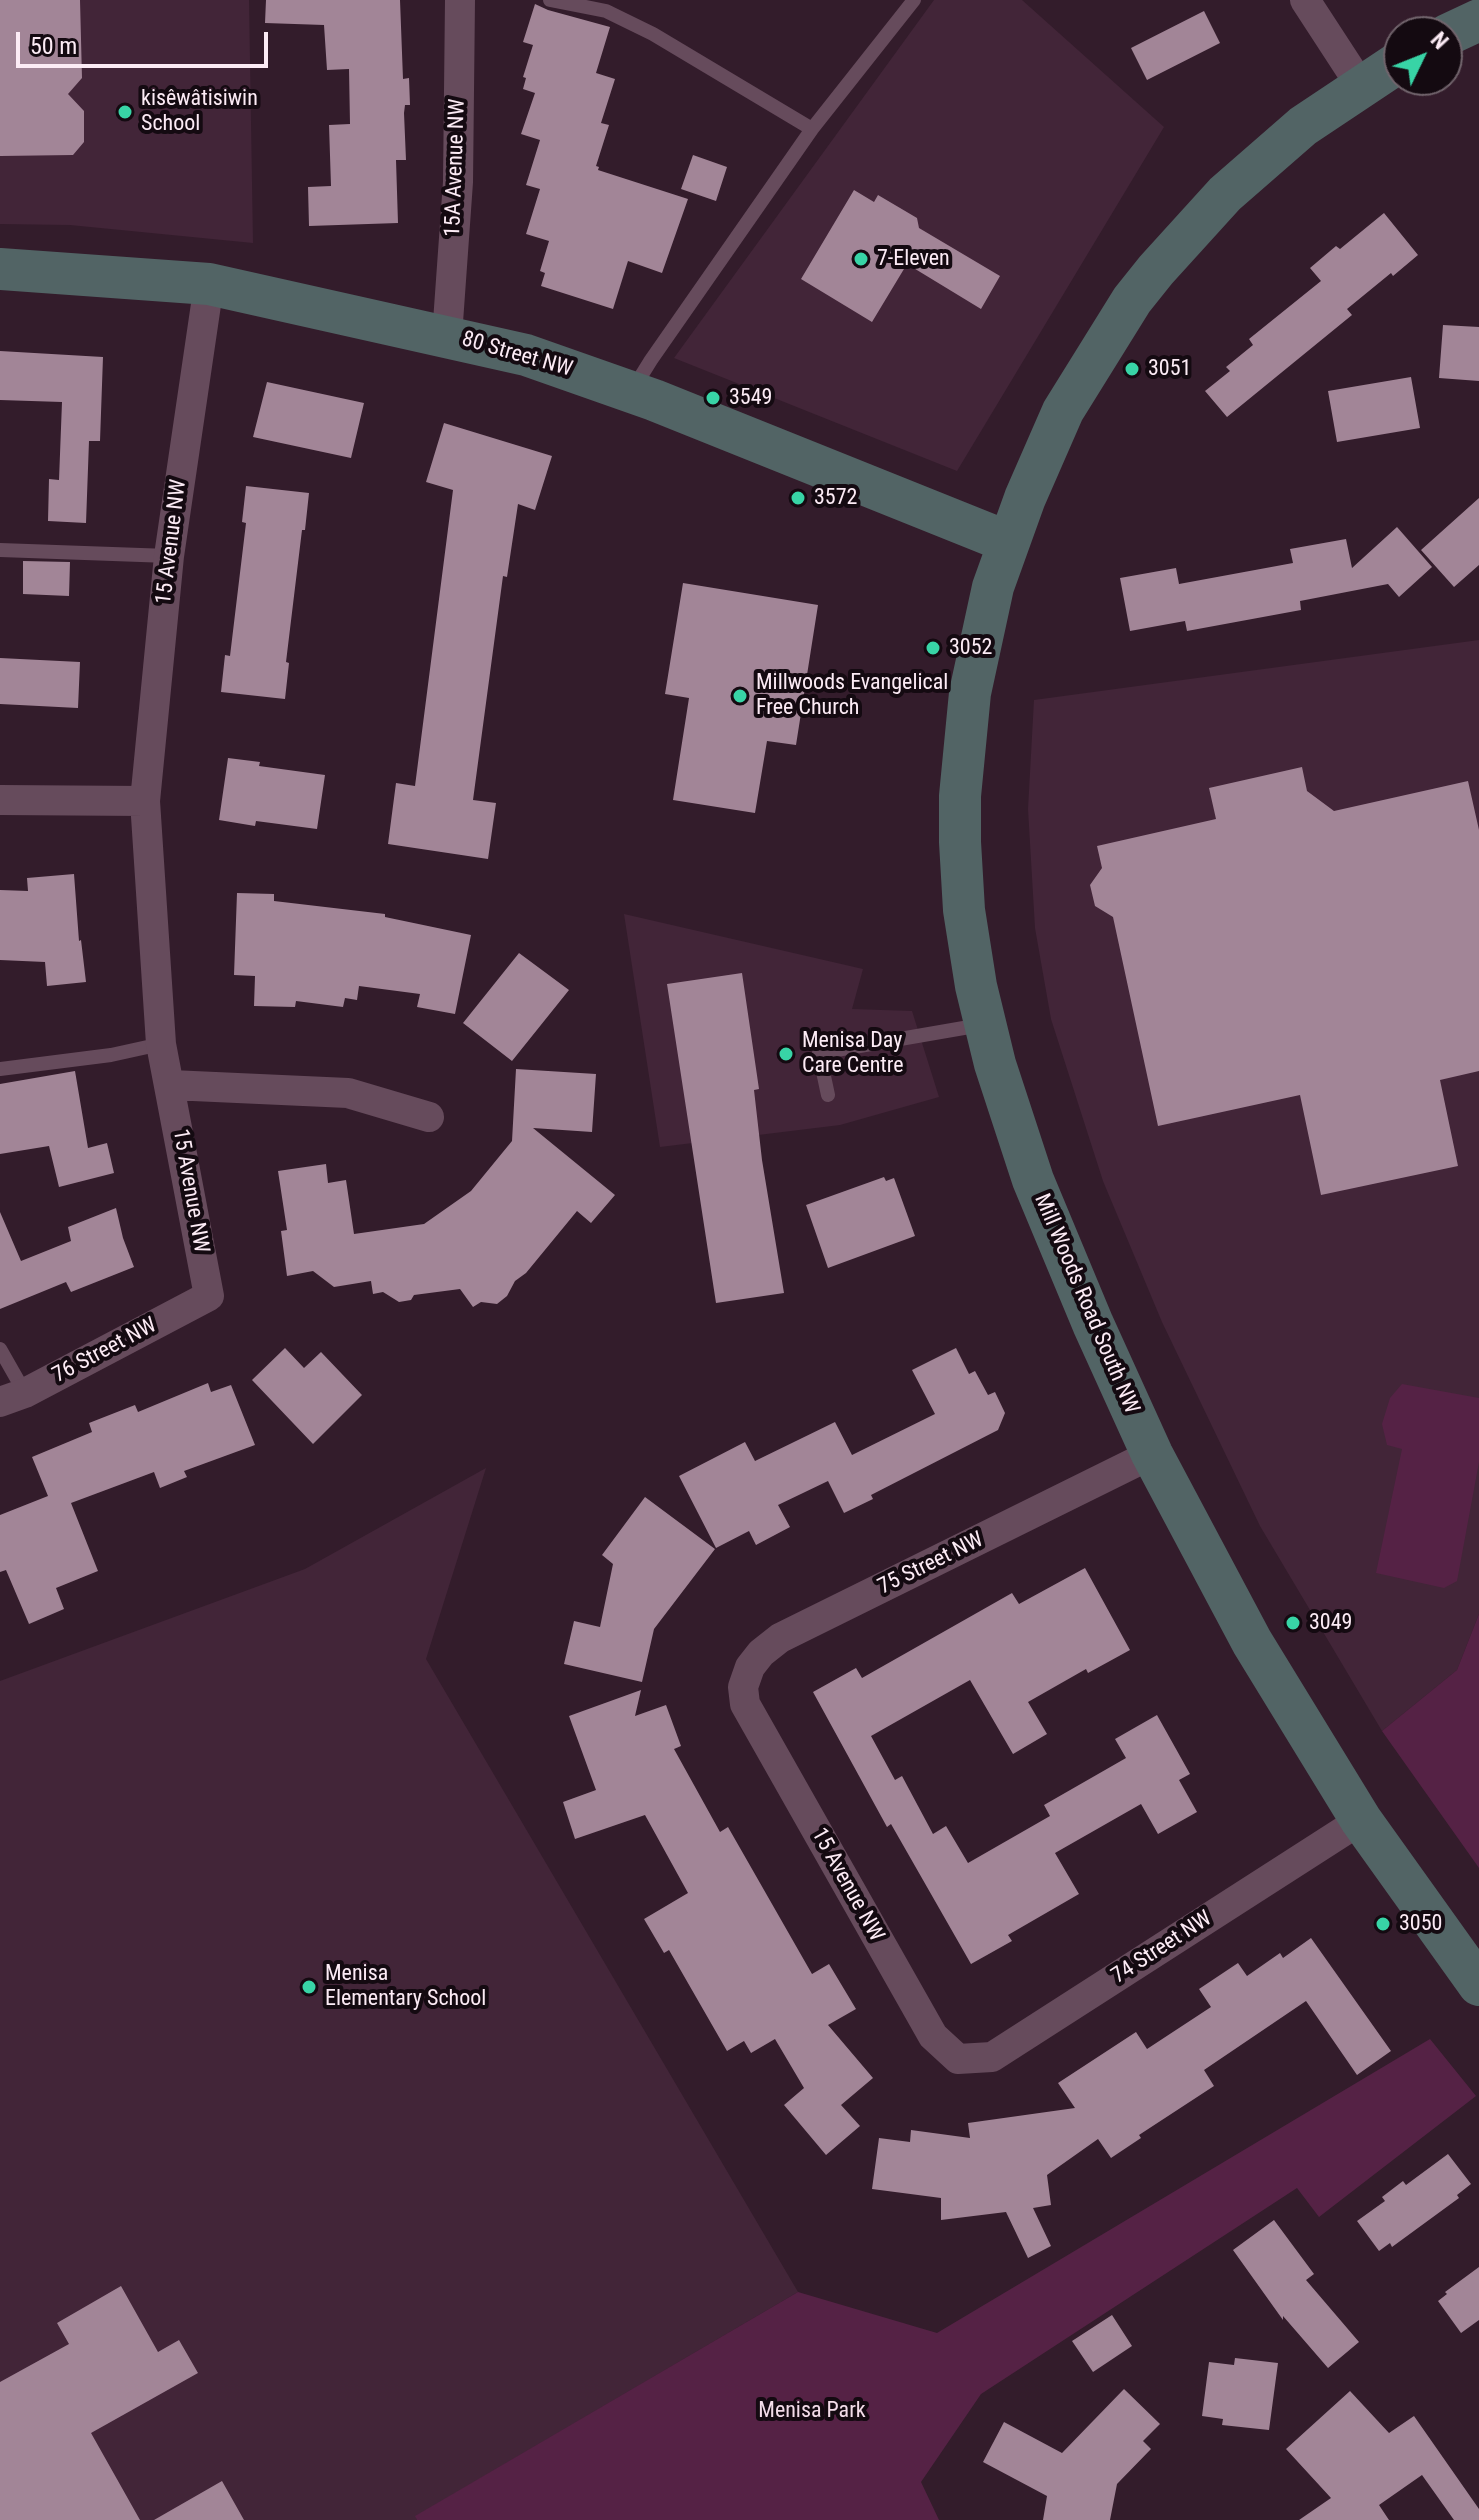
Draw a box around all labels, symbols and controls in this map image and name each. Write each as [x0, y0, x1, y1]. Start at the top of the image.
scale bar [20, 16, 272, 66]
north arrow [1383, 16, 1463, 96]
text: N [1426, 27, 1453, 54]
text: 50 m [30, 32, 77, 60]
place label: kisêwâtisiwin School [141, 86, 258, 138]
street label: 15A Avenue NW [440, 98, 472, 238]
marker: kisêwâtisiwin School [116, 103, 134, 121]
place label: 7-Eleven [877, 246, 950, 272]
marker: 7-Eleven [852, 250, 870, 268]
street label: 80 Street NW [459, 327, 575, 383]
place label: 3051 [1148, 356, 1191, 382]
marker: 3051 [1123, 360, 1141, 378]
place label: 3549 [729, 385, 772, 411]
marker: 3549 [704, 389, 722, 407]
street label: 15 Avenue NW [151, 478, 193, 606]
place label: 3572 [814, 485, 857, 511]
marker: 3572 [789, 489, 807, 507]
place label: 3052 [949, 635, 992, 661]
marker: 3052 [924, 639, 942, 657]
place label: Millwoods Evangelical Free Church [756, 670, 948, 722]
marker: Millwoods Evangelical Free Church [731, 687, 749, 705]
place label: Menisa Day Care Centre [802, 1028, 904, 1080]
marker: Menisa Day Care Centre [777, 1045, 795, 1063]
street label: 15 Avenue NW [166, 1127, 214, 1255]
street label: Mill Woods Road South NW [1028, 1190, 1144, 1418]
street label: 76 Street NW [49, 1313, 161, 1389]
street label: 75 Street NW [874, 1527, 988, 1601]
place label: 3049 [1309, 1610, 1352, 1636]
marker: 3049 [1284, 1614, 1302, 1632]
street label: 15 Avenue NW [805, 1824, 889, 1946]
street label: 74 Street NW [1107, 1906, 1217, 1990]
place label: 3050 [1399, 1911, 1442, 1937]
marker: 3050 [1374, 1915, 1392, 1933]
place label: Menisa Elementary School [325, 1961, 486, 2012]
marker: Menisa Elementary School [300, 1978, 318, 1996]
park label: Menisa Park [758, 2398, 866, 2424]

